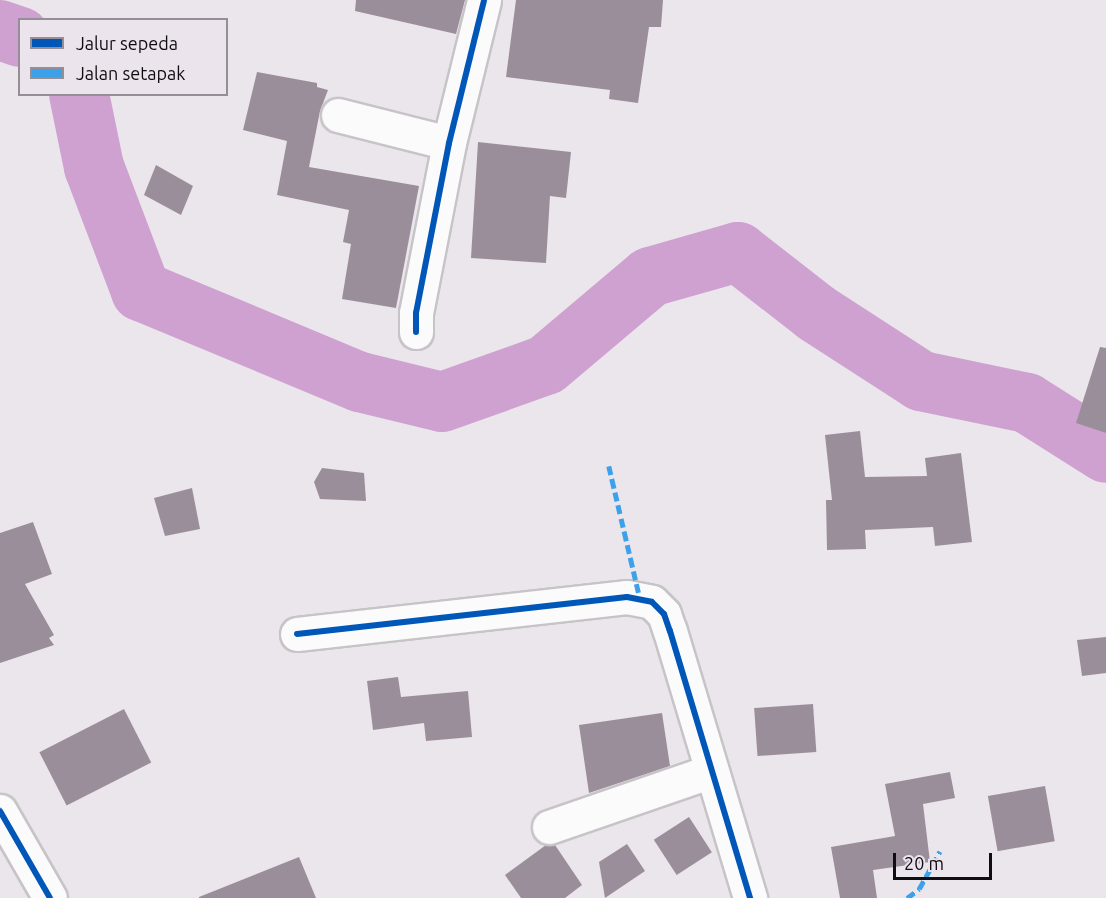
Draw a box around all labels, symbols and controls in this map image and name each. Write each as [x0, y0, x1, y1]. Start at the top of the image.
legend [18, 18, 228, 96]
text: Jalur sepeda [76, 33, 178, 53]
text: Jalan setapak [76, 63, 185, 83]
scale bar [896, 841, 995, 879]
text: 20 m [904, 853, 944, 873]

